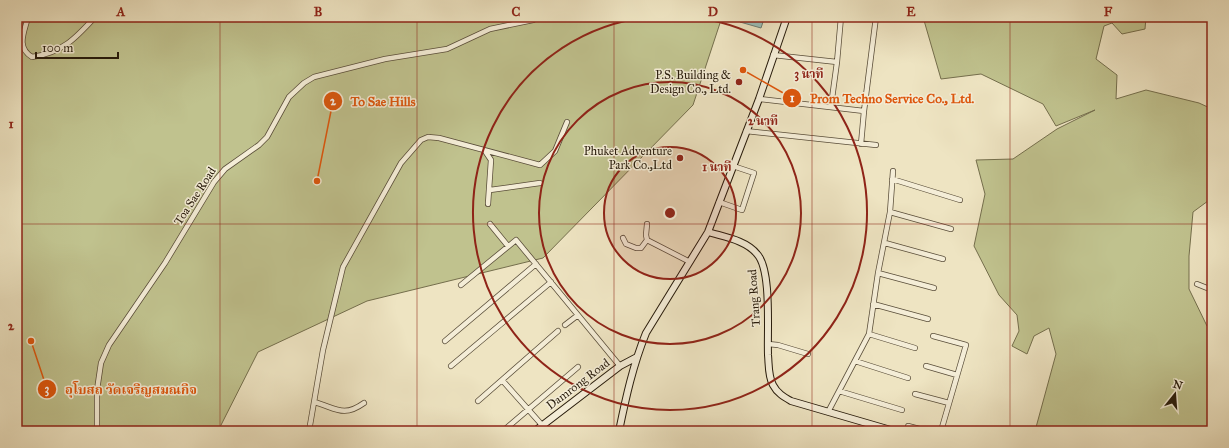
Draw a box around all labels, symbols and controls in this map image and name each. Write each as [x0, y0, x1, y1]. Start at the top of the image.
text: A [116, 4, 126, 20]
text: B [314, 4, 323, 20]
text: C [512, 4, 521, 20]
text: D [708, 4, 718, 20]
text: E [906, 4, 916, 20]
text: F [1104, 4, 1113, 20]
scale bar [36, 34, 118, 60]
text: 100 m [42, 41, 73, 55]
text: 3 นาที [794, 67, 824, 82]
place label: P.S. Building & Design Co., Ltd. [650, 68, 731, 97]
marker: P.S. Building & Design Co., Ltd. [734, 77, 744, 87]
callout: Prom Techno Service Co., Ltd. [782, 85, 982, 110]
callout: To Sae Hills [323, 89, 424, 114]
text: 1 [790, 91, 795, 105]
text: Prom Techno Service Co., Ltd. [810, 91, 974, 107]
text: 2 [330, 94, 337, 108]
text: To Sae Hills [349, 94, 416, 110]
text: 2 นาที [748, 114, 778, 128]
text: 1 [8, 116, 14, 132]
place label: Phuket Adventure Park Co.,Ltd [584, 144, 672, 172]
marker: Phuket Adventure Park Co.,Ltd [675, 153, 685, 163]
text: 1 นาที [702, 160, 732, 174]
street label: Toa Sae Road [171, 164, 219, 228]
centre of rings [663, 206, 677, 220]
street label: Trang Road [745, 269, 764, 327]
text: 2 [8, 318, 15, 334]
street label: Damrong Road [544, 356, 613, 413]
north arrow [1155, 374, 1195, 414]
callout: อุโบสถ วัดเจริญสมณกิจ [37, 377, 205, 402]
text: N [1171, 377, 1185, 393]
text: อุโบสถ วัดเจริญสมณกิจ [65, 381, 197, 398]
text: 3 [45, 382, 50, 397]

